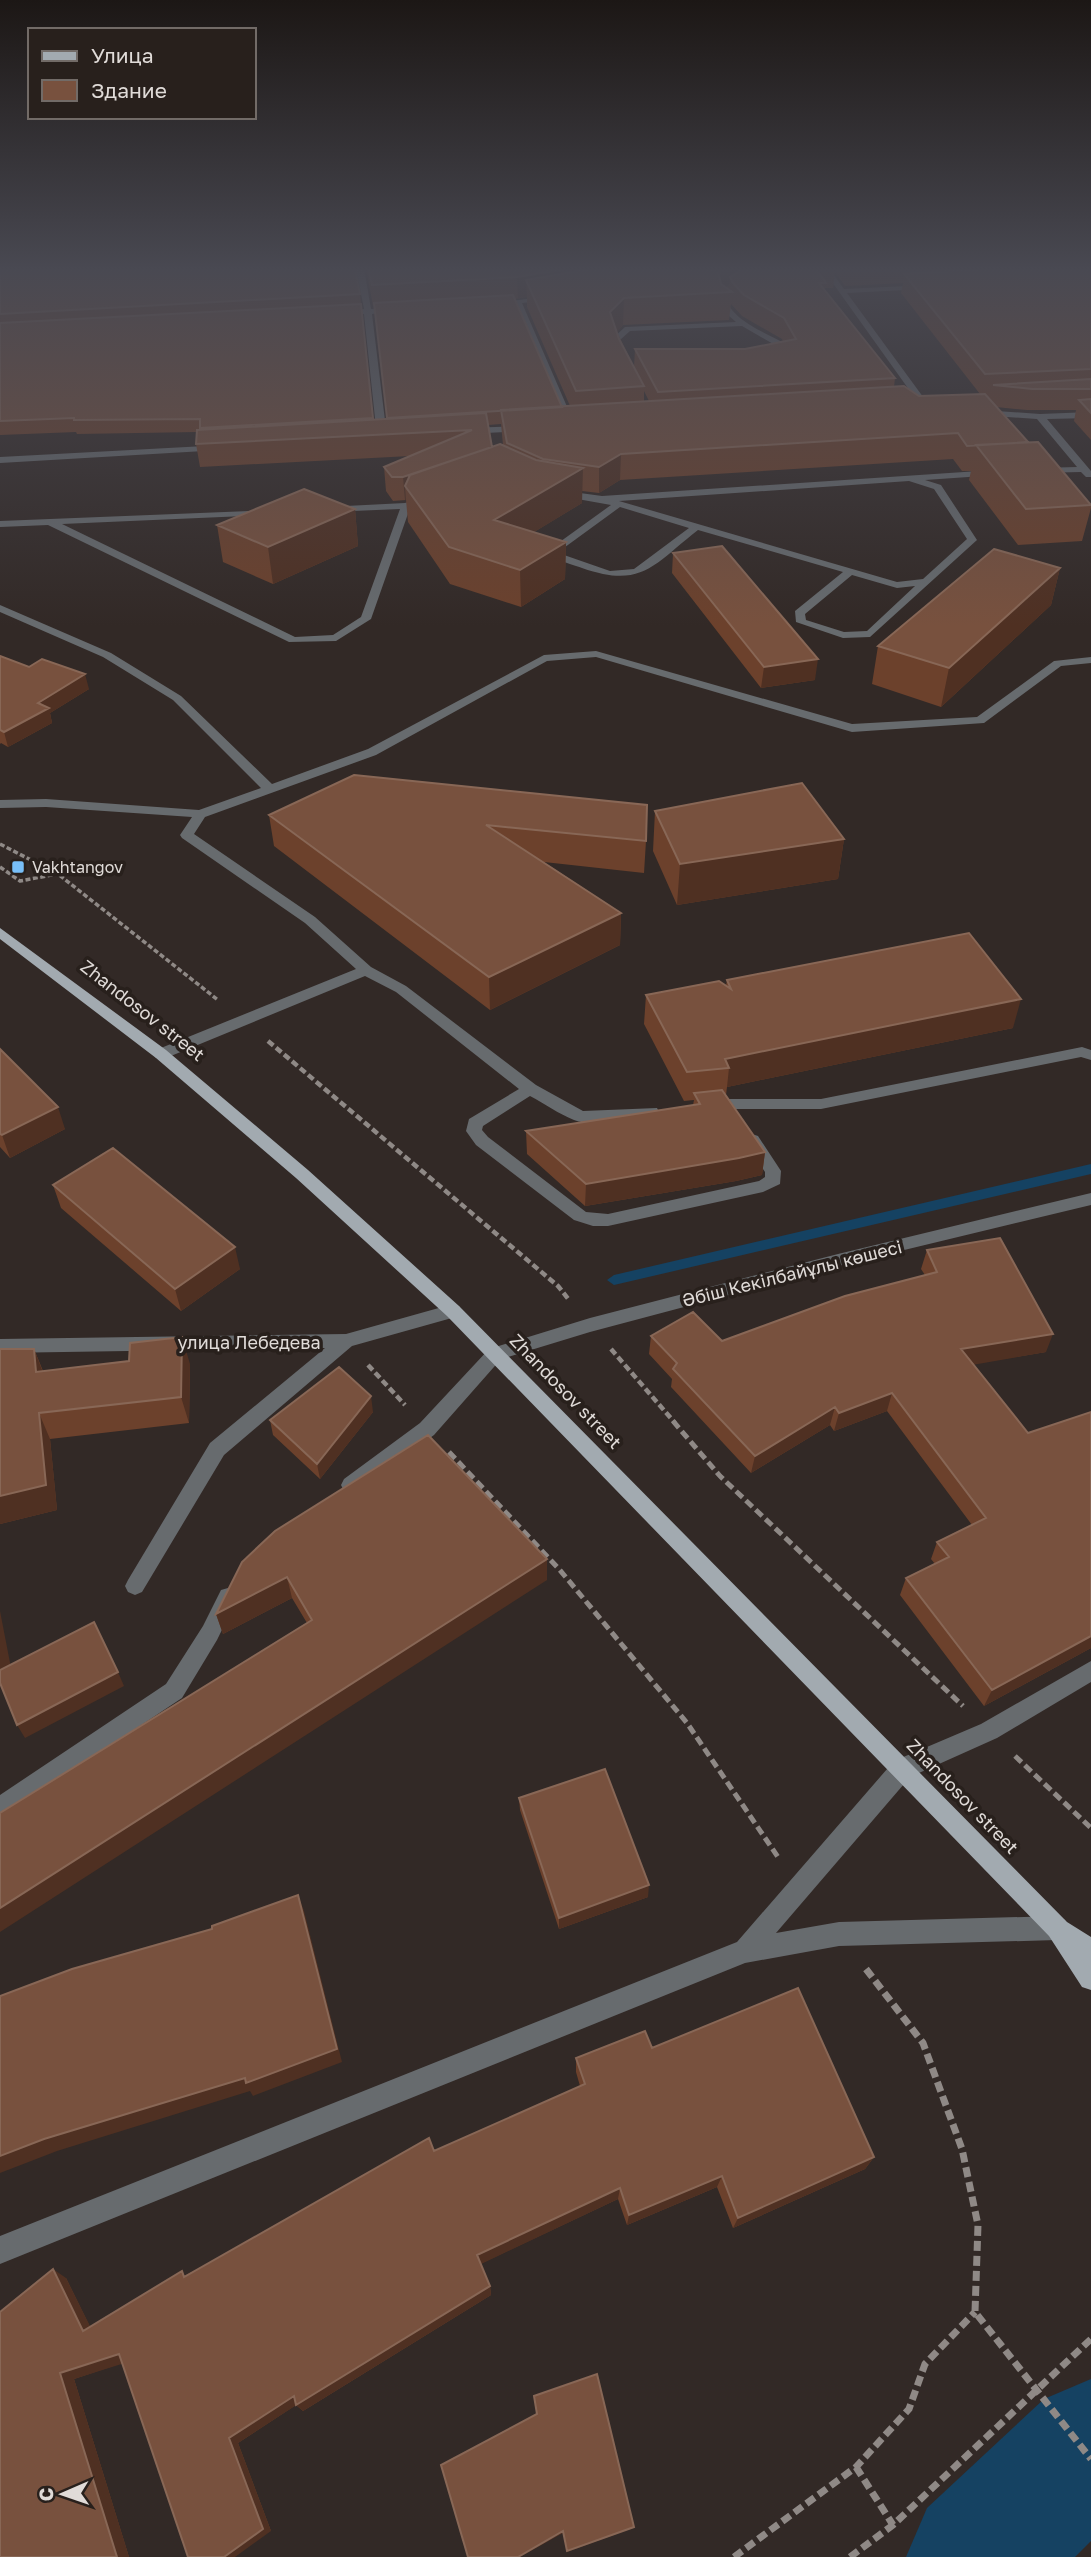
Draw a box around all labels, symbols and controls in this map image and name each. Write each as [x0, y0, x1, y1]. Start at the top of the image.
legend [28, 28, 256, 119]
text: Улица [91, 42, 154, 68]
text: Здание [91, 77, 167, 103]
place label: Vakhtangov [32, 857, 123, 877]
marker: Vakhtangov [10, 859, 26, 875]
street label: Zhandosov street [77, 955, 209, 1065]
street label: Әбіш Кекілбайұлы көшесі [680, 1235, 904, 1312]
street label: Zhandosov street [506, 1329, 626, 1453]
street label: улица Лебедева [177, 1331, 321, 1353]
street label: Zhandosov street [903, 1734, 1023, 1858]
north arrow [28, 2459, 98, 2529]
text: С [34, 2487, 57, 2502]

